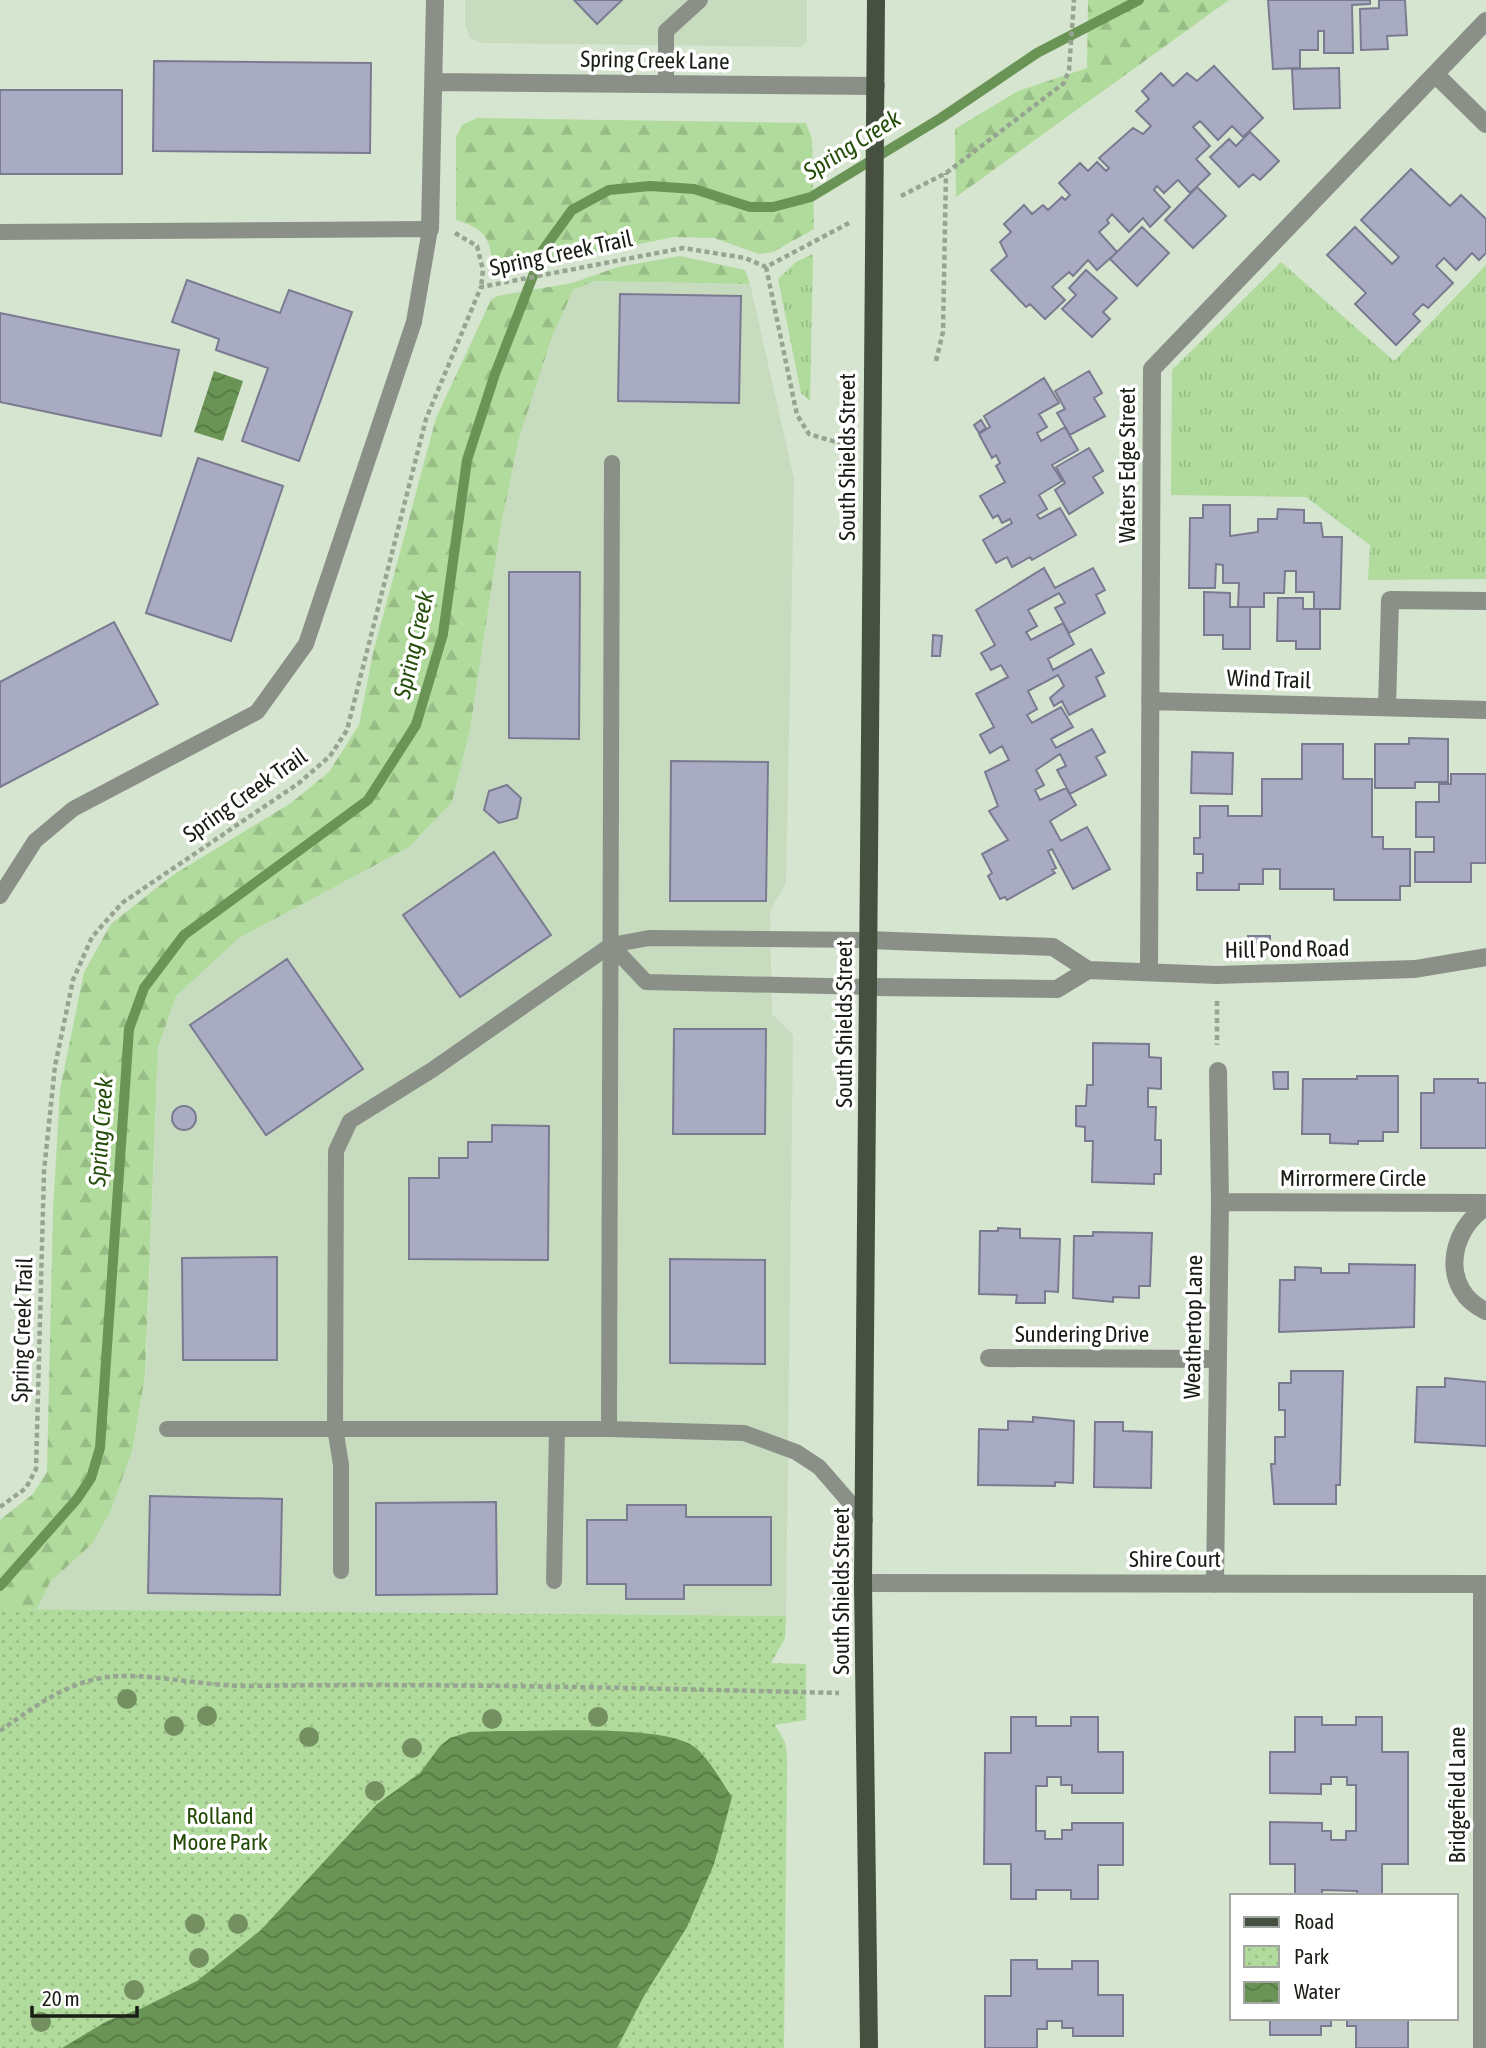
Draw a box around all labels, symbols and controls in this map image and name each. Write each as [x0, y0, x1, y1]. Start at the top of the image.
street label: Spring Creek Lane [580, 46, 730, 74]
water label: Spring Creek [797, 104, 906, 186]
street label: Spring Creek Trail [487, 225, 635, 281]
street label: South Shields Street [834, 373, 860, 541]
street label: Waters Edge Street [1114, 387, 1140, 543]
water label: Spring Creek [388, 588, 439, 702]
street label: Wind Trail [1226, 665, 1312, 693]
street label: Spring Creek Trail [178, 743, 312, 847]
street label: Hill Pond Road [1224, 935, 1350, 963]
street label: South Shields Street [831, 940, 857, 1108]
water label: Spring Creek [83, 1076, 118, 1188]
street label: Mirrormere Circle [1280, 1165, 1426, 1191]
street label: Weathertop Lane [1179, 1255, 1207, 1399]
street label: Spring Creek Trail [6, 1257, 38, 1403]
street label: Sundering Drive [1015, 1321, 1149, 1347]
street label: South Shields Street [828, 1507, 854, 1675]
street label: Shire Court [1129, 1546, 1221, 1572]
street label: Bridgefield Lane [1444, 1727, 1470, 1863]
park label: Rolland Moore Park [172, 1803, 268, 1855]
legend [1230, 1894, 1458, 2020]
text: Road [1294, 1909, 1334, 1933]
text: Park [1294, 1944, 1329, 1968]
scale bar [32, 1974, 136, 2018]
text: Water [1294, 1979, 1341, 2003]
text: 20 m [42, 1986, 80, 2010]

